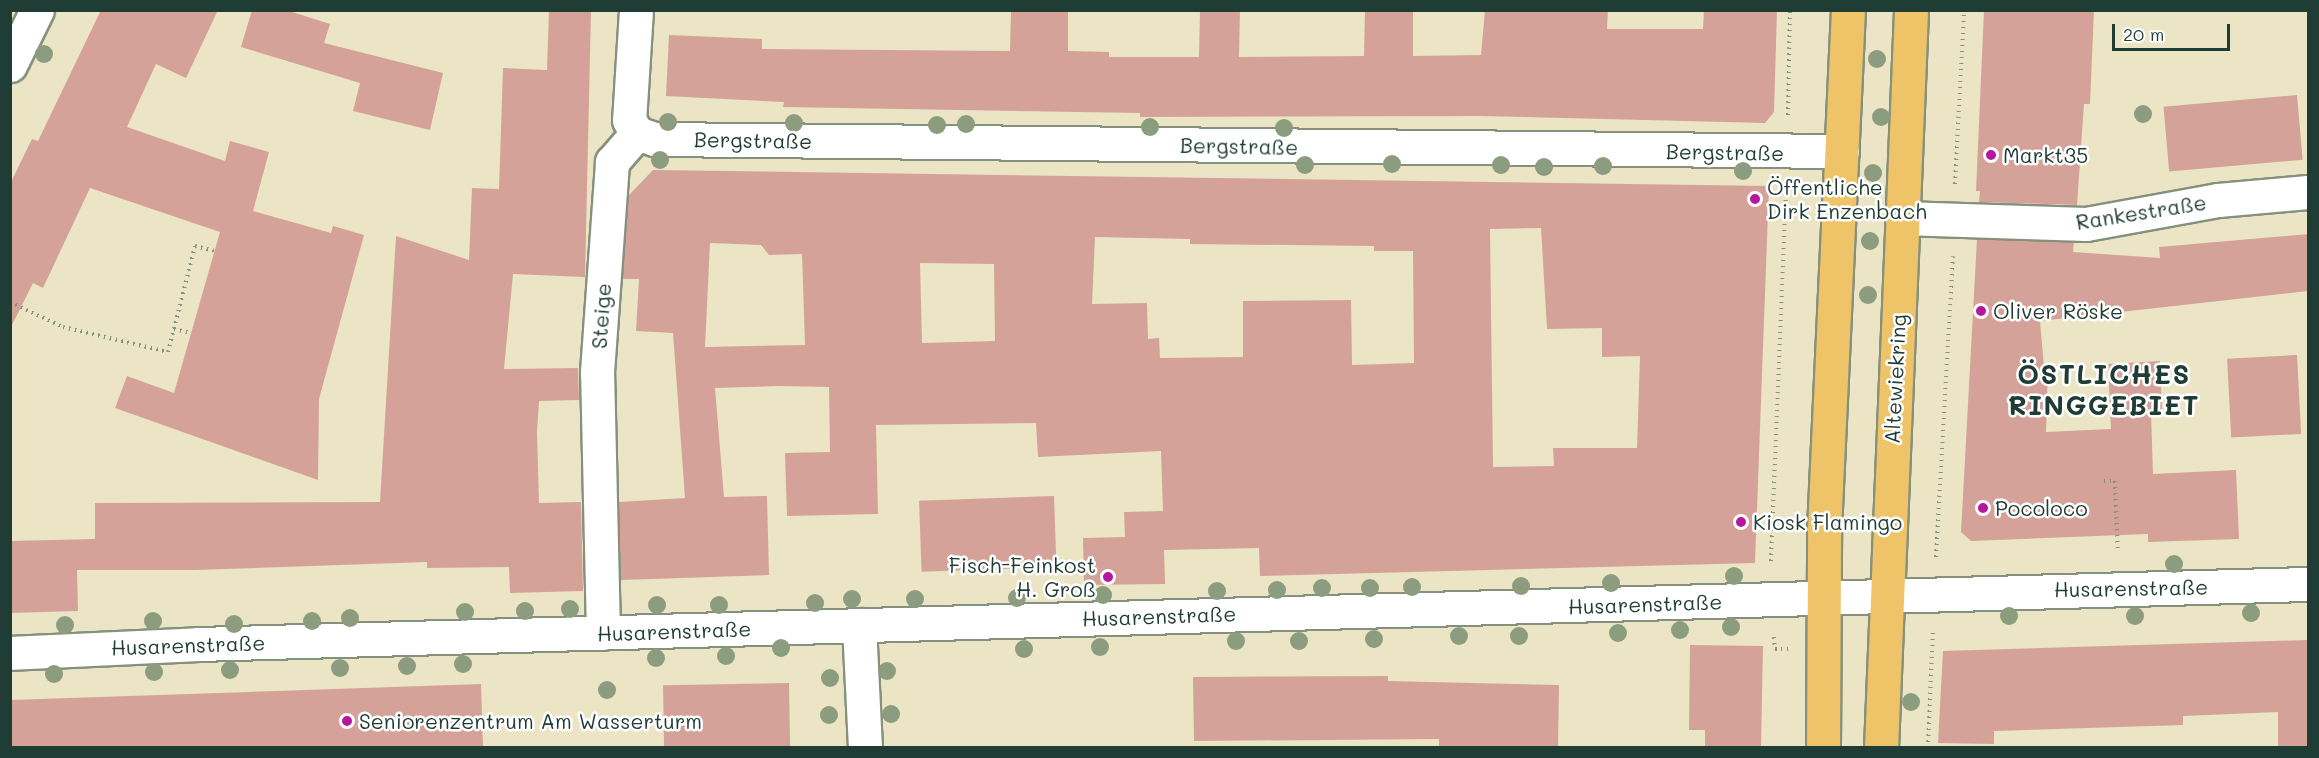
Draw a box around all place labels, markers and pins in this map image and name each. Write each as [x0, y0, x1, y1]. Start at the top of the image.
place label: Markt35 [2003, 142, 2088, 168]
marker: Markt35 [1984, 148, 1998, 162]
place label: Öffentliche Dirk Enzenbach [1767, 174, 1927, 224]
marker: Öffentliche Dirk Enzenbach [1748, 192, 1762, 206]
place label: Oliver Röske [1993, 298, 2123, 324]
marker: Oliver Röske [1974, 304, 1988, 318]
place label: Pocoloco [1995, 495, 2088, 521]
marker: Pocoloco [1976, 501, 1990, 515]
place label: Kiosk Flamingo [1753, 509, 1902, 535]
marker: Kiosk Flamingo [1734, 515, 1748, 529]
place label: Fisch-Feinkost H. Groß [949, 552, 1096, 602]
marker: Fisch-Feinkost H. Groß [1101, 570, 1115, 584]
place label: Seniorenzentrum Am Wasserturm [359, 708, 702, 734]
marker: Seniorenzentrum Am Wasserturm [340, 714, 354, 728]

